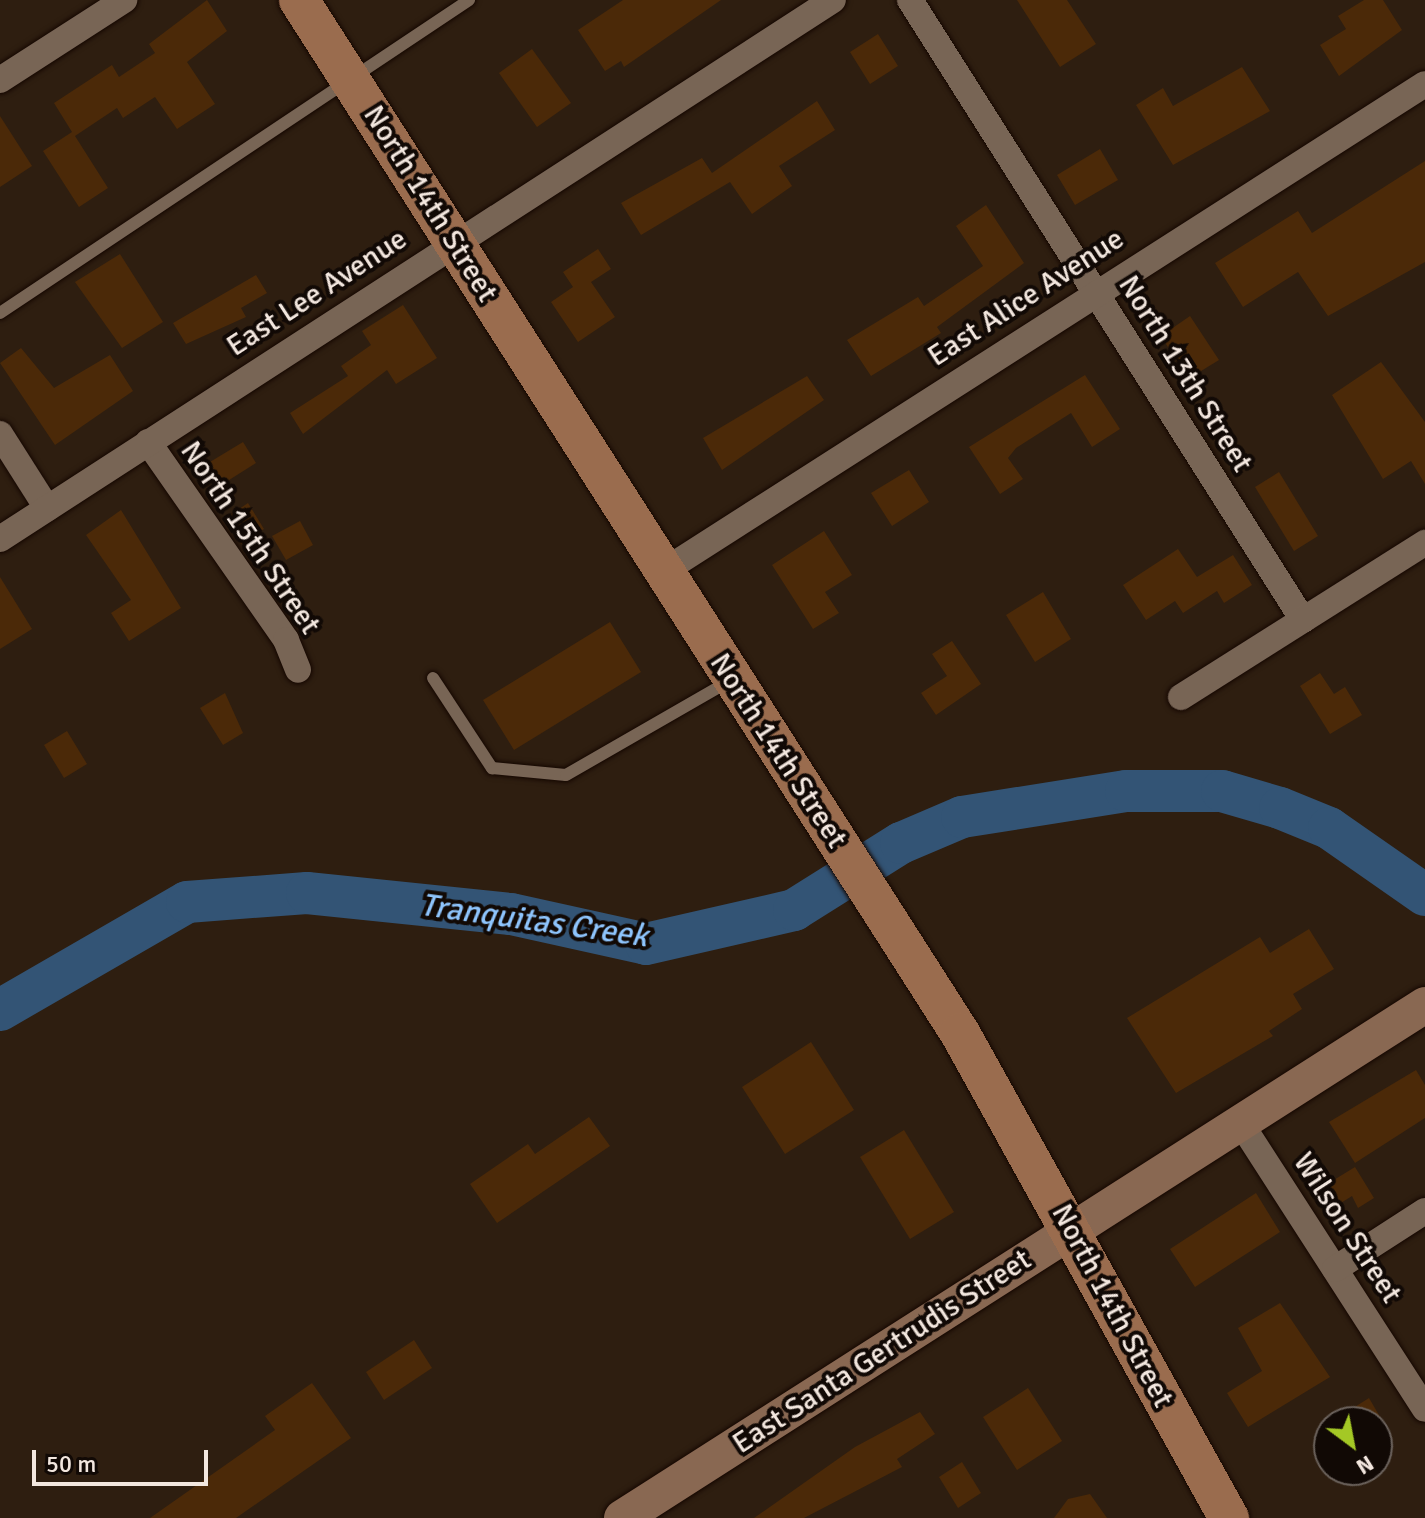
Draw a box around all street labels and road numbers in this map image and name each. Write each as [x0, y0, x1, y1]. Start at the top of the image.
street label: North 14th Street [355, 99, 505, 309]
street label: East Lee Avenue [220, 221, 414, 365]
street label: East Alice Avenue [921, 221, 1131, 375]
street label: North 13th Street [1110, 269, 1260, 479]
street label: North 15th Street [172, 435, 328, 641]
street label: North 14th Street [702, 647, 854, 855]
street label: Wilson Street [1285, 1146, 1409, 1310]
street label: North 14th Street [1043, 1198, 1181, 1414]
street label: East Santa Gertrudis Street [726, 1242, 1038, 1462]

